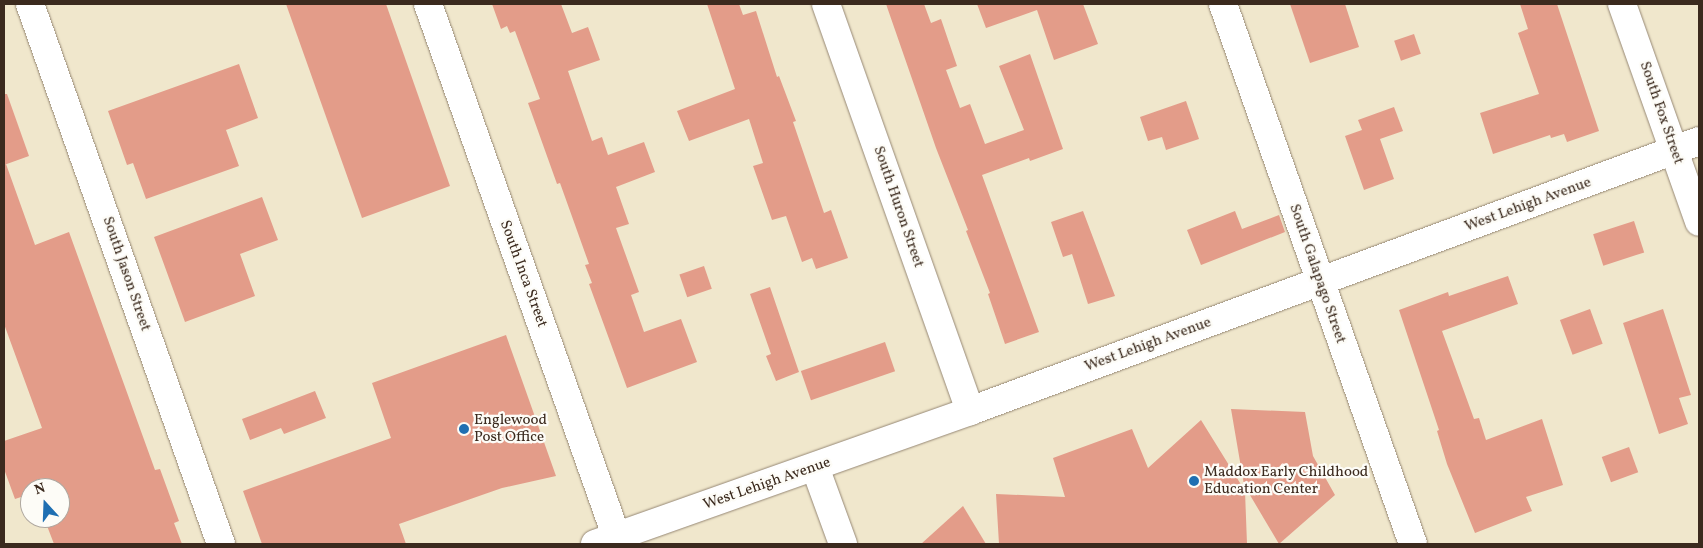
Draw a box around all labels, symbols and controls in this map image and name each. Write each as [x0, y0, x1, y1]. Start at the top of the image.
street label: South Fox Street [1635, 59, 1687, 167]
street label: South Huron Street [869, 144, 927, 270]
street label: West Lehigh Avenue [1462, 174, 1594, 236]
street label: South Galapago Street [1285, 202, 1349, 346]
street label: South Jason Street [98, 214, 154, 334]
street label: South Inca Street [495, 218, 551, 330]
street label: West Lehigh Avenue [1082, 314, 1214, 376]
place label: Englewood Post Office [474, 411, 547, 446]
marker: Englewood Post Office [458, 423, 470, 435]
street label: West Lehigh Avenue [701, 454, 833, 514]
place label: Maddox Early Childhood Education Center [1204, 463, 1369, 498]
marker: Maddox Early Childhood Education Center [1188, 475, 1200, 487]
north arrow [20, 478, 70, 528]
text: N [32, 479, 48, 500]

